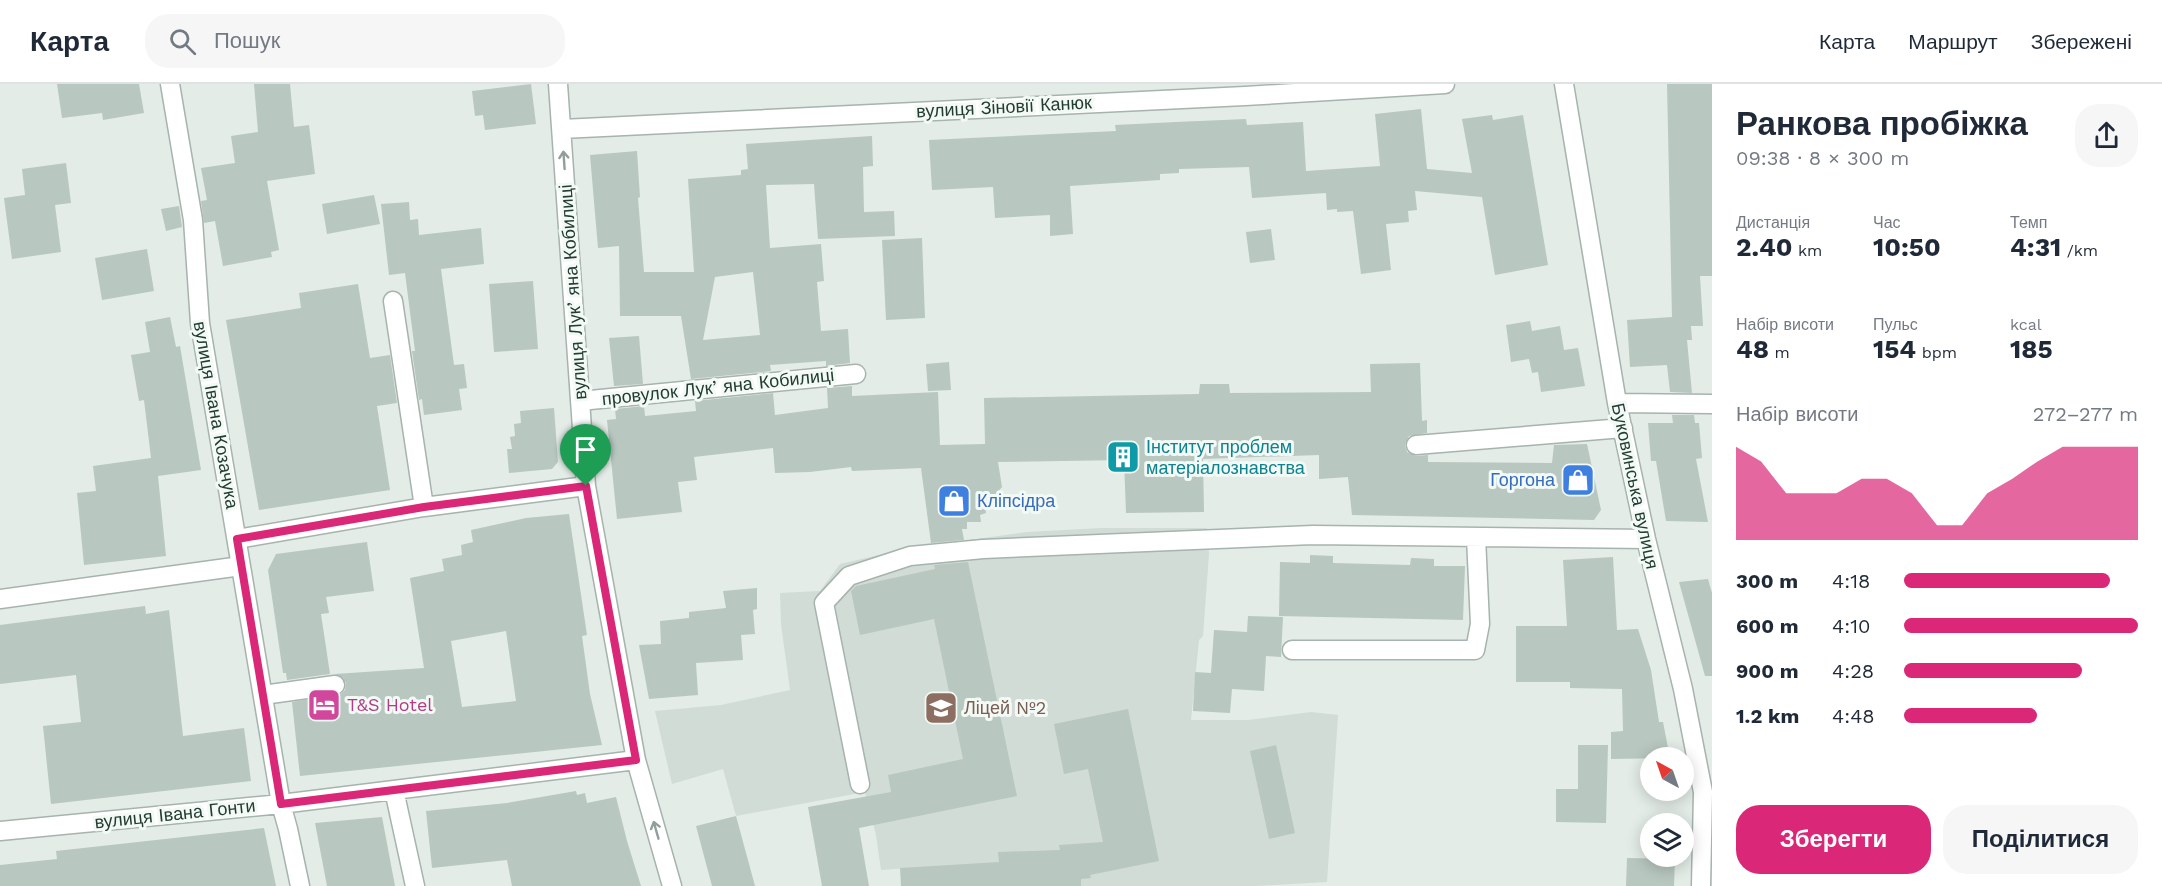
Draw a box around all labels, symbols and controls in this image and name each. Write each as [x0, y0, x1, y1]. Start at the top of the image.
search box [145, 14, 565, 68]
text: Карта [30, 25, 109, 58]
icon: search [166, 25, 199, 58]
text: Пошук [214, 28, 280, 53]
text: Карта [1819, 29, 1875, 54]
text: Маршрут [1908, 29, 1998, 54]
text: Збережені [2031, 29, 2132, 54]
street label: вулиця Зіновії Канюк [916, 91, 1092, 122]
text: Ранкова пробіжка [1736, 104, 2028, 143]
button: share [2075, 104, 2138, 167]
text: 09:38 · 8 × 300 m [1736, 146, 1909, 170]
one-way arrow [559, 150, 570, 170]
street label: вулиця Лукʼяна Кобилиці [555, 184, 591, 400]
text: Дистанція [1736, 213, 1810, 232]
text: Час [1873, 213, 1901, 232]
text: Темп [2010, 213, 2047, 232]
text: 2.40 [1736, 232, 1792, 262]
text: 10:50 [1873, 232, 1941, 262]
text: 4:31 [2010, 232, 2061, 262]
text: km [1792, 241, 1822, 260]
text: /km [2061, 241, 2098, 260]
text: Набір висоти [1736, 315, 1834, 334]
text: Пульс [1873, 315, 1918, 334]
text: kcal [2010, 315, 2042, 334]
street label: вулиця Івана Козачука [190, 320, 243, 511]
text: 48 [1736, 334, 1769, 364]
text: 154 [1873, 334, 1916, 364]
text: 185 [2010, 334, 2053, 364]
text: m [1769, 343, 1790, 362]
text: bpm [1916, 343, 1957, 362]
street label: провулок Лукʼяна Кобилиці [601, 364, 835, 409]
street label: Буковинська вулиця [1608, 401, 1663, 571]
text: Набір висоти [1736, 402, 1858, 426]
text: 272–277 m [2033, 402, 2138, 426]
pin [560, 424, 611, 486]
icon: arrive [569, 433, 602, 466]
place label: Інститут проблем матеріалознавства [1146, 436, 1306, 478]
building icon: Інститут проблем матеріалознавства [1105, 439, 1141, 475]
shop icon: Горгона [1560, 462, 1596, 498]
place label: Горгона [1490, 469, 1556, 490]
shop icon: Кліпсідра [936, 483, 972, 519]
place label: Кліпсідра [977, 490, 1056, 511]
text: 300 m [1736, 569, 1798, 593]
text: 4:18 [1832, 569, 1870, 593]
text: 600 m [1736, 614, 1799, 638]
text: 4:10 [1832, 614, 1870, 638]
text: 900 m [1736, 659, 1799, 683]
text: 4:28 [1832, 659, 1874, 683]
hotel icon: T&S Hotel [306, 687, 342, 723]
school or university icon: Ліцей №2 [923, 690, 959, 726]
place label: T&S Hotel [347, 694, 433, 715]
place label: Ліцей №2 [964, 697, 1046, 718]
text: 1.2 km [1736, 704, 1799, 728]
text: 4:48 [1832, 704, 1875, 728]
north arrow [1640, 747, 1694, 801]
map controls [1640, 747, 1694, 867]
street label: вулиця Івана Гонти [93, 795, 256, 832]
button: Зберегти [1736, 805, 1931, 874]
button: Поділитися [1943, 805, 2138, 874]
button: layers [1640, 813, 1694, 867]
one-way arrow [650, 821, 661, 840]

